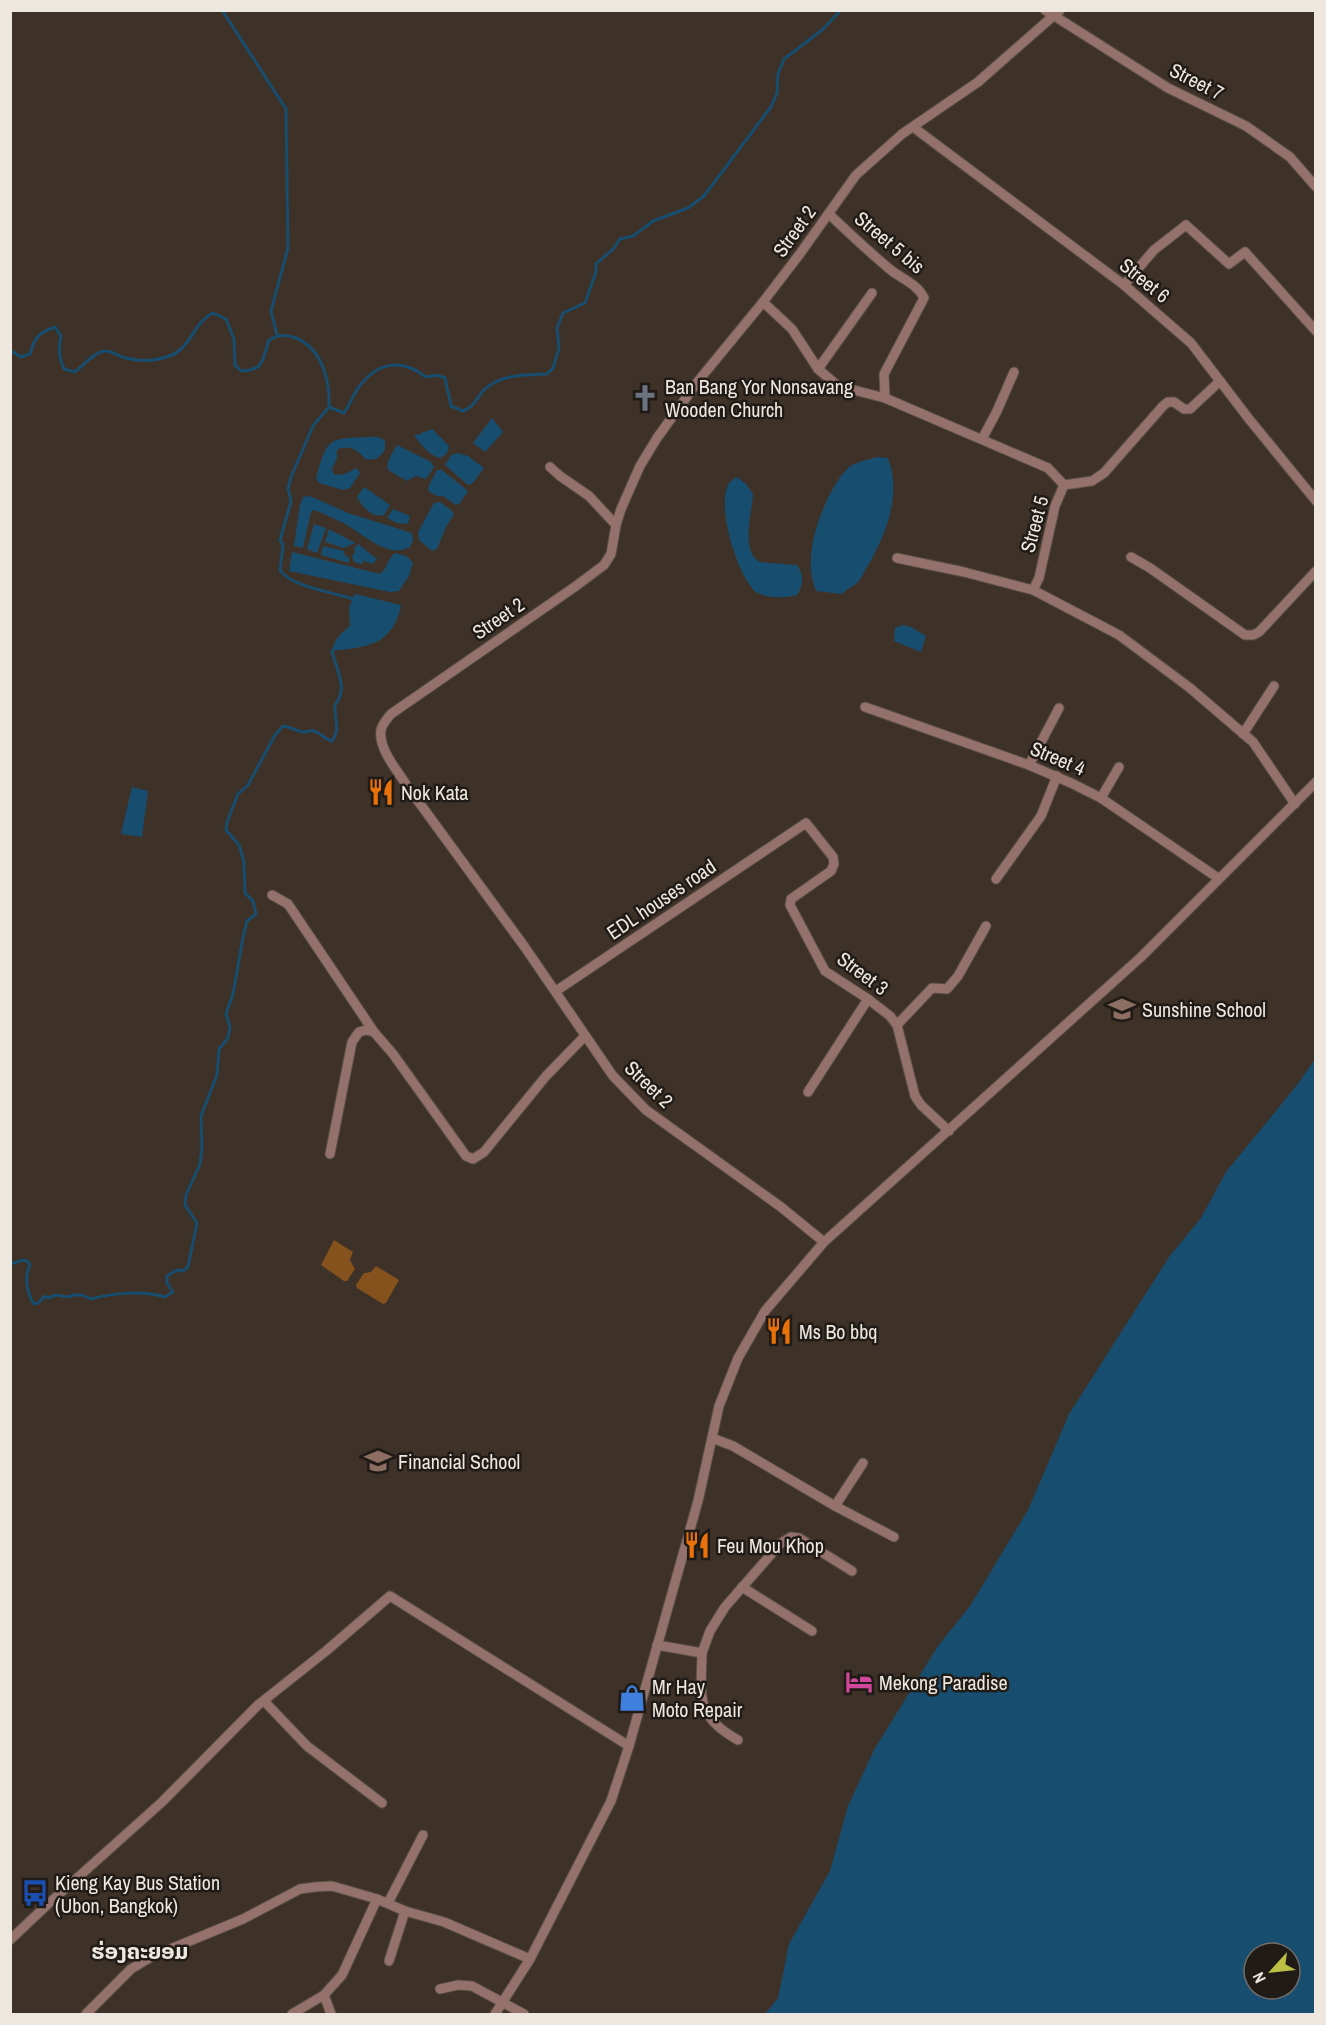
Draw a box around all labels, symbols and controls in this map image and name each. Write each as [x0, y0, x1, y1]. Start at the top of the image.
street label: Street 7 [1165, 56, 1229, 106]
street label: Street 2 [766, 200, 822, 262]
street label: Street 5 bis [849, 205, 931, 279]
street label: Street 6 [1114, 251, 1176, 309]
place label: Ban Bang Yor Nonsavang Wooden Church [665, 373, 853, 423]
church icon: Ban Bang Yor Nonsavang Wooden Church [630, 383, 660, 413]
street label: Street 5 [1014, 493, 1054, 555]
street label: Street 2 [467, 591, 529, 645]
street label: Street 4 [1026, 734, 1090, 782]
restaurant icon: Nok Kata [366, 777, 396, 807]
place label: Nok Kata [401, 779, 468, 806]
street label: EDL houses road [601, 853, 721, 945]
street label: Street 3 [832, 945, 894, 1001]
school or university icon: Sunshine School [1107, 994, 1137, 1024]
place label: Sunshine School [1142, 996, 1266, 1023]
street label: Street 2 [619, 1054, 679, 1114]
restaurant icon: Ms Bo bbq [764, 1316, 794, 1346]
place label: Ms Bo bbq [799, 1318, 877, 1345]
school or university icon: Financial School [363, 1446, 393, 1476]
place label: Financial School [398, 1448, 520, 1475]
restaurant icon: Feu Mou Khop [682, 1530, 712, 1560]
place label: Feu Mou Khop [717, 1532, 824, 1559]
hotel icon: Mekong Paradise [844, 1667, 874, 1697]
place label: Mekong Paradise [879, 1669, 1008, 1696]
place label: Mr Hay Moto Repair [652, 1673, 743, 1723]
shop icon: Mr Hay Moto Repair [617, 1683, 647, 1713]
place label: Kieng Kay Bus Station (Ubon, Bangkok) [55, 1869, 220, 1919]
bus stop icon: Kieng Kay Bus Station (Ubon, Bangkok) [20, 1878, 50, 1908]
district label: ຮ່ອງຄະຍອມ [92, 1936, 188, 1966]
north arrow [1242, 1941, 1302, 2001]
text: N [1247, 1969, 1271, 1987]

